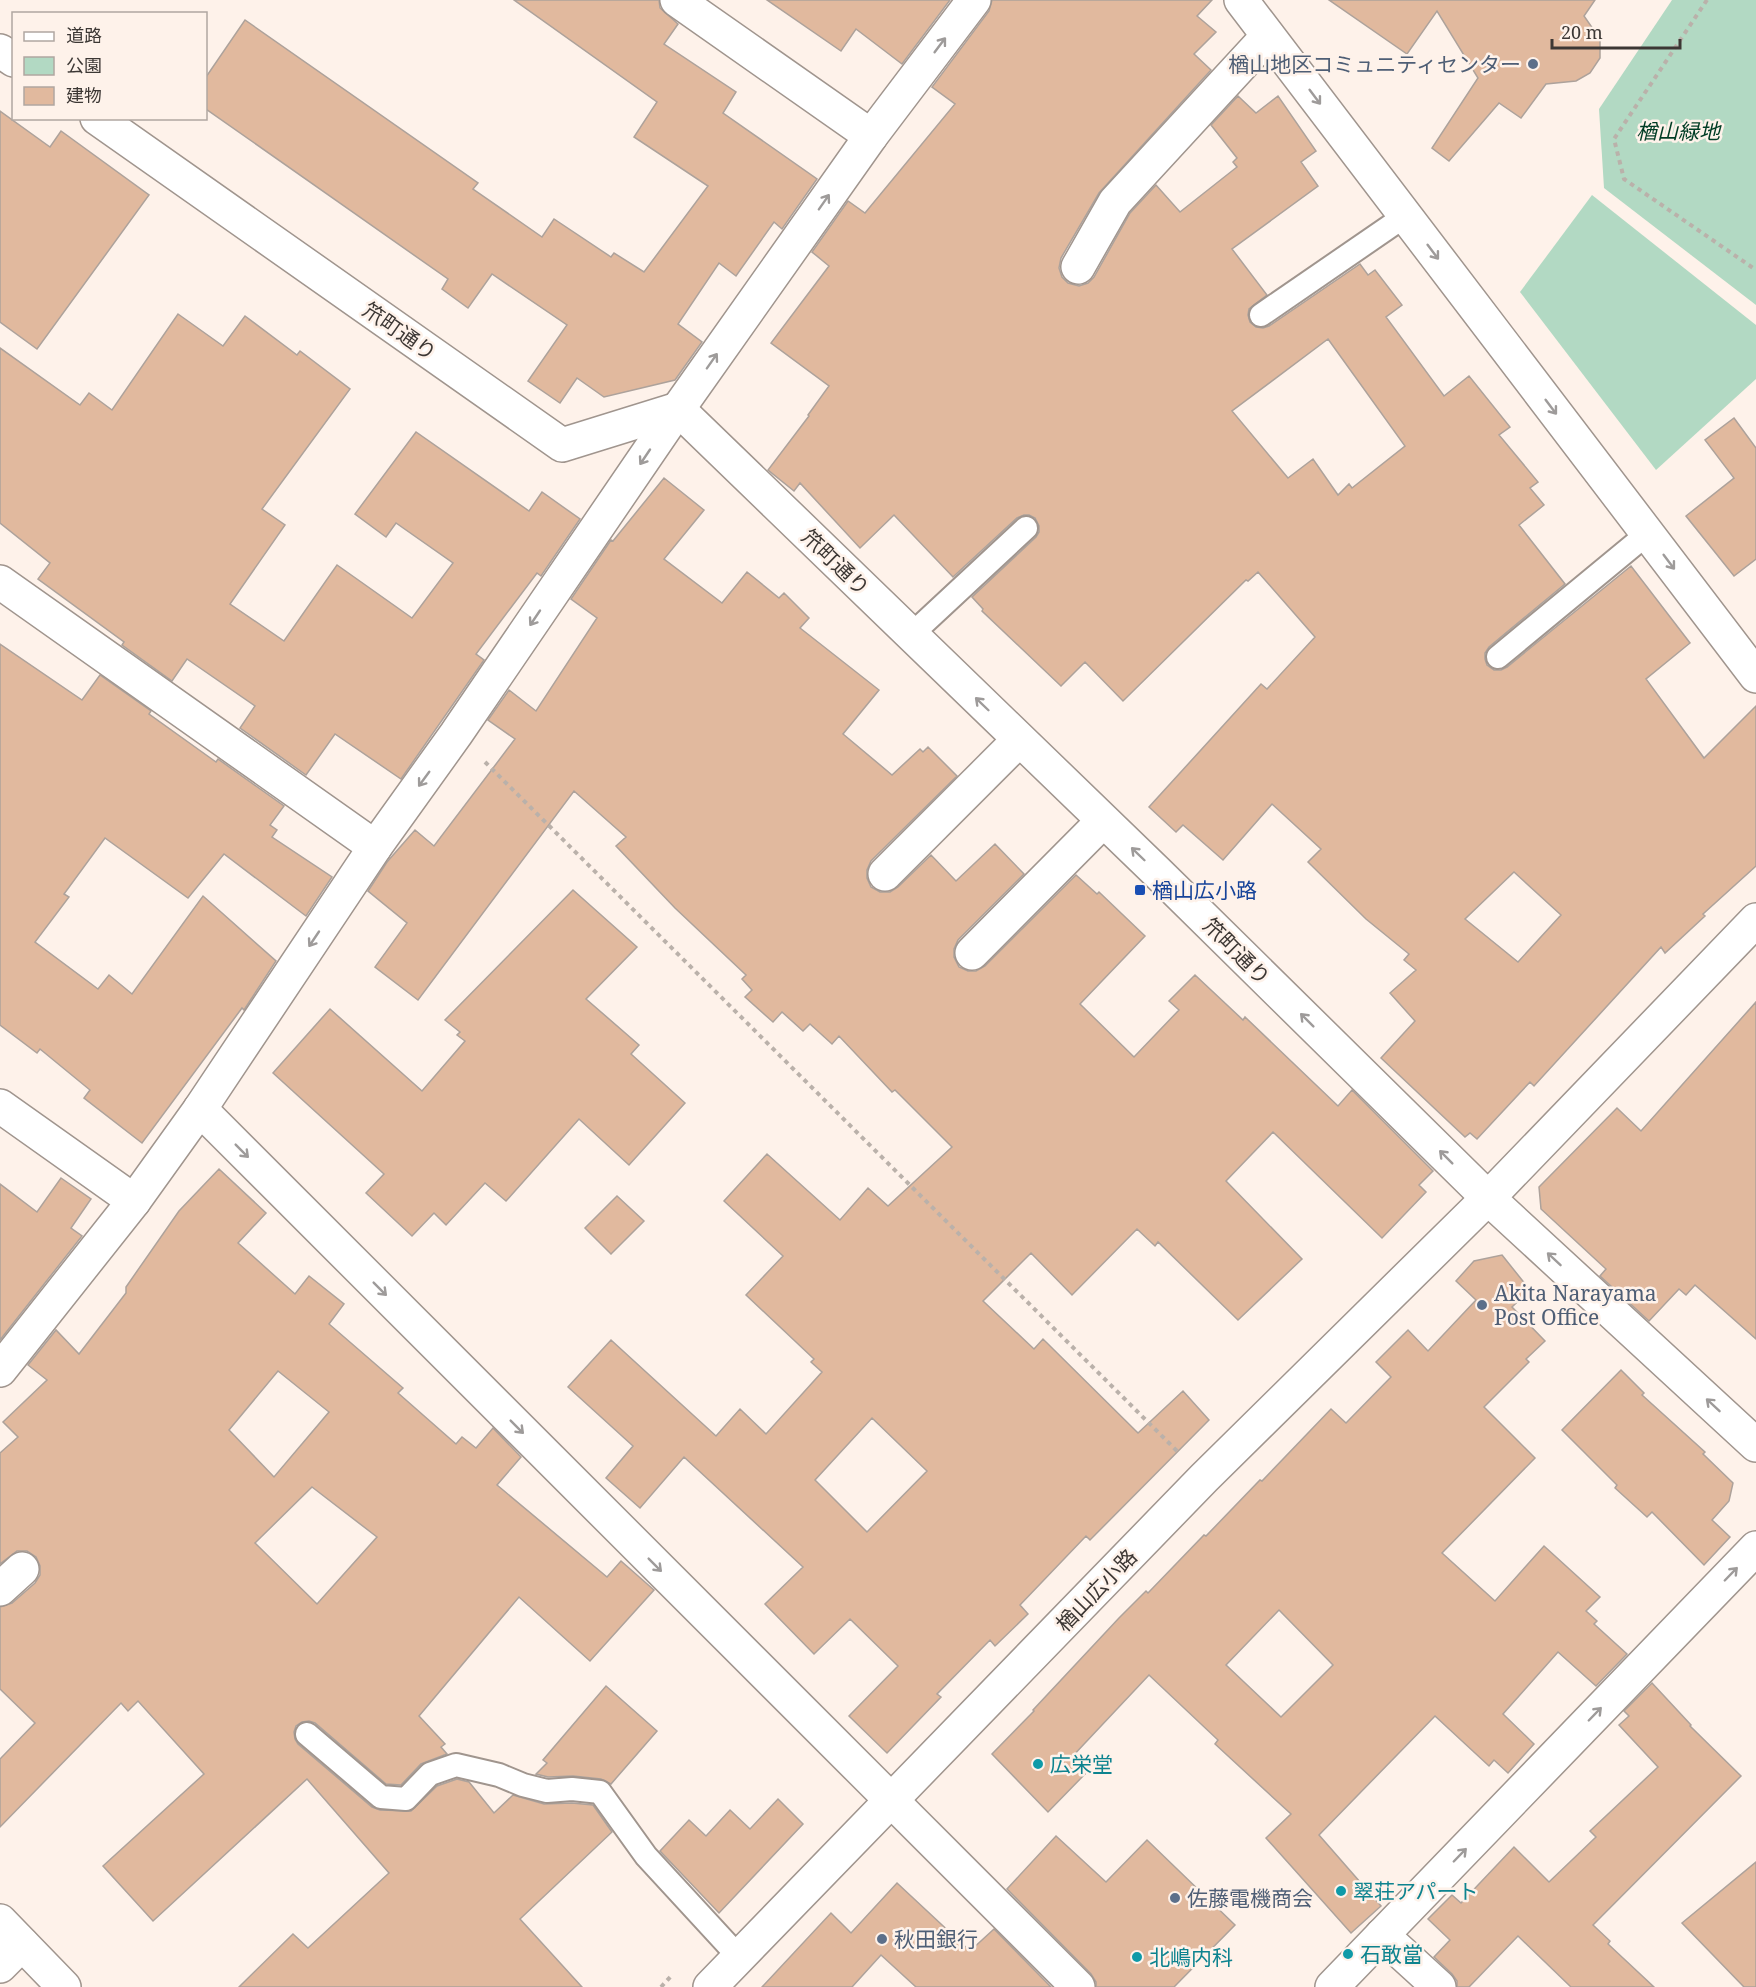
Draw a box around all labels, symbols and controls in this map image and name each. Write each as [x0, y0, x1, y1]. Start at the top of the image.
legend [12, 12, 207, 120]
scale bar [1552, 12, 1680, 50]
text: 20 m [1561, 20, 1603, 44]
text: 道路 [66, 23, 102, 47]
one-way arrow [933, 37, 946, 53]
place label: 楢山地区コミュニティセンター [1228, 50, 1521, 78]
text: 公園 [66, 53, 102, 77]
marker: 楢山地区コミュニティセンター [1526, 57, 1540, 71]
text: 建物 [66, 83, 102, 107]
one-way arrow [1308, 88, 1321, 104]
park label: 楢山緑地 [1636, 117, 1722, 145]
one-way arrow [818, 194, 830, 211]
one-way arrow [1426, 244, 1439, 260]
street label: 笊町通り [358, 295, 442, 367]
one-way arrow [706, 354, 718, 370]
one-way arrow [1544, 399, 1557, 415]
one-way arrow [639, 449, 651, 465]
street label: 笊町通り [796, 523, 876, 601]
one-way arrow [1663, 554, 1675, 570]
one-way arrow [529, 610, 541, 626]
one-way arrow [975, 697, 990, 711]
one-way arrow [418, 770, 430, 786]
one-way arrow [1130, 847, 1145, 861]
place label: 楢山広小路 [1152, 876, 1257, 904]
marker: 楢山広小路 [1133, 883, 1147, 897]
street label: 笊町通り [1197, 911, 1277, 991]
one-way arrow [307, 931, 320, 948]
one-way arrow [1299, 1013, 1314, 1027]
one-way arrow [234, 1143, 249, 1158]
one-way arrow [1438, 1149, 1453, 1164]
one-way arrow [1547, 1252, 1562, 1266]
place label: Akita Narayama Post Office [1494, 1279, 1657, 1331]
one-way arrow [372, 1281, 387, 1296]
marker: Akita Narayama Post Office [1475, 1298, 1489, 1312]
one-way arrow [1706, 1398, 1721, 1412]
one-way arrow [510, 1419, 525, 1434]
street label: 楢山広小路 [1049, 1543, 1143, 1637]
one-way arrow [647, 1557, 662, 1572]
one-way arrow [1723, 1566, 1738, 1581]
one-way arrow [1588, 1707, 1603, 1722]
place label: 広栄堂 [1050, 1750, 1113, 1778]
marker: 広栄堂 [1031, 1757, 1045, 1771]
one-way arrow [1453, 1847, 1467, 1862]
place label: 翠荘アパート [1353, 1877, 1479, 1905]
place label: 佐藤電機商会 [1187, 1884, 1313, 1912]
marker: 翠荘アパート [1334, 1884, 1348, 1898]
marker: 佐藤電機商会 [1168, 1891, 1182, 1905]
place label: 秋田銀行 [894, 1925, 978, 1953]
marker: 秋田銀行 [875, 1932, 889, 1946]
place label: 石敢當 [1360, 1940, 1423, 1968]
place label: 北嶋内科 [1149, 1943, 1233, 1971]
marker: 石敢當 [1341, 1947, 1355, 1961]
marker: 北嶋内科 [1130, 1950, 1144, 1964]

